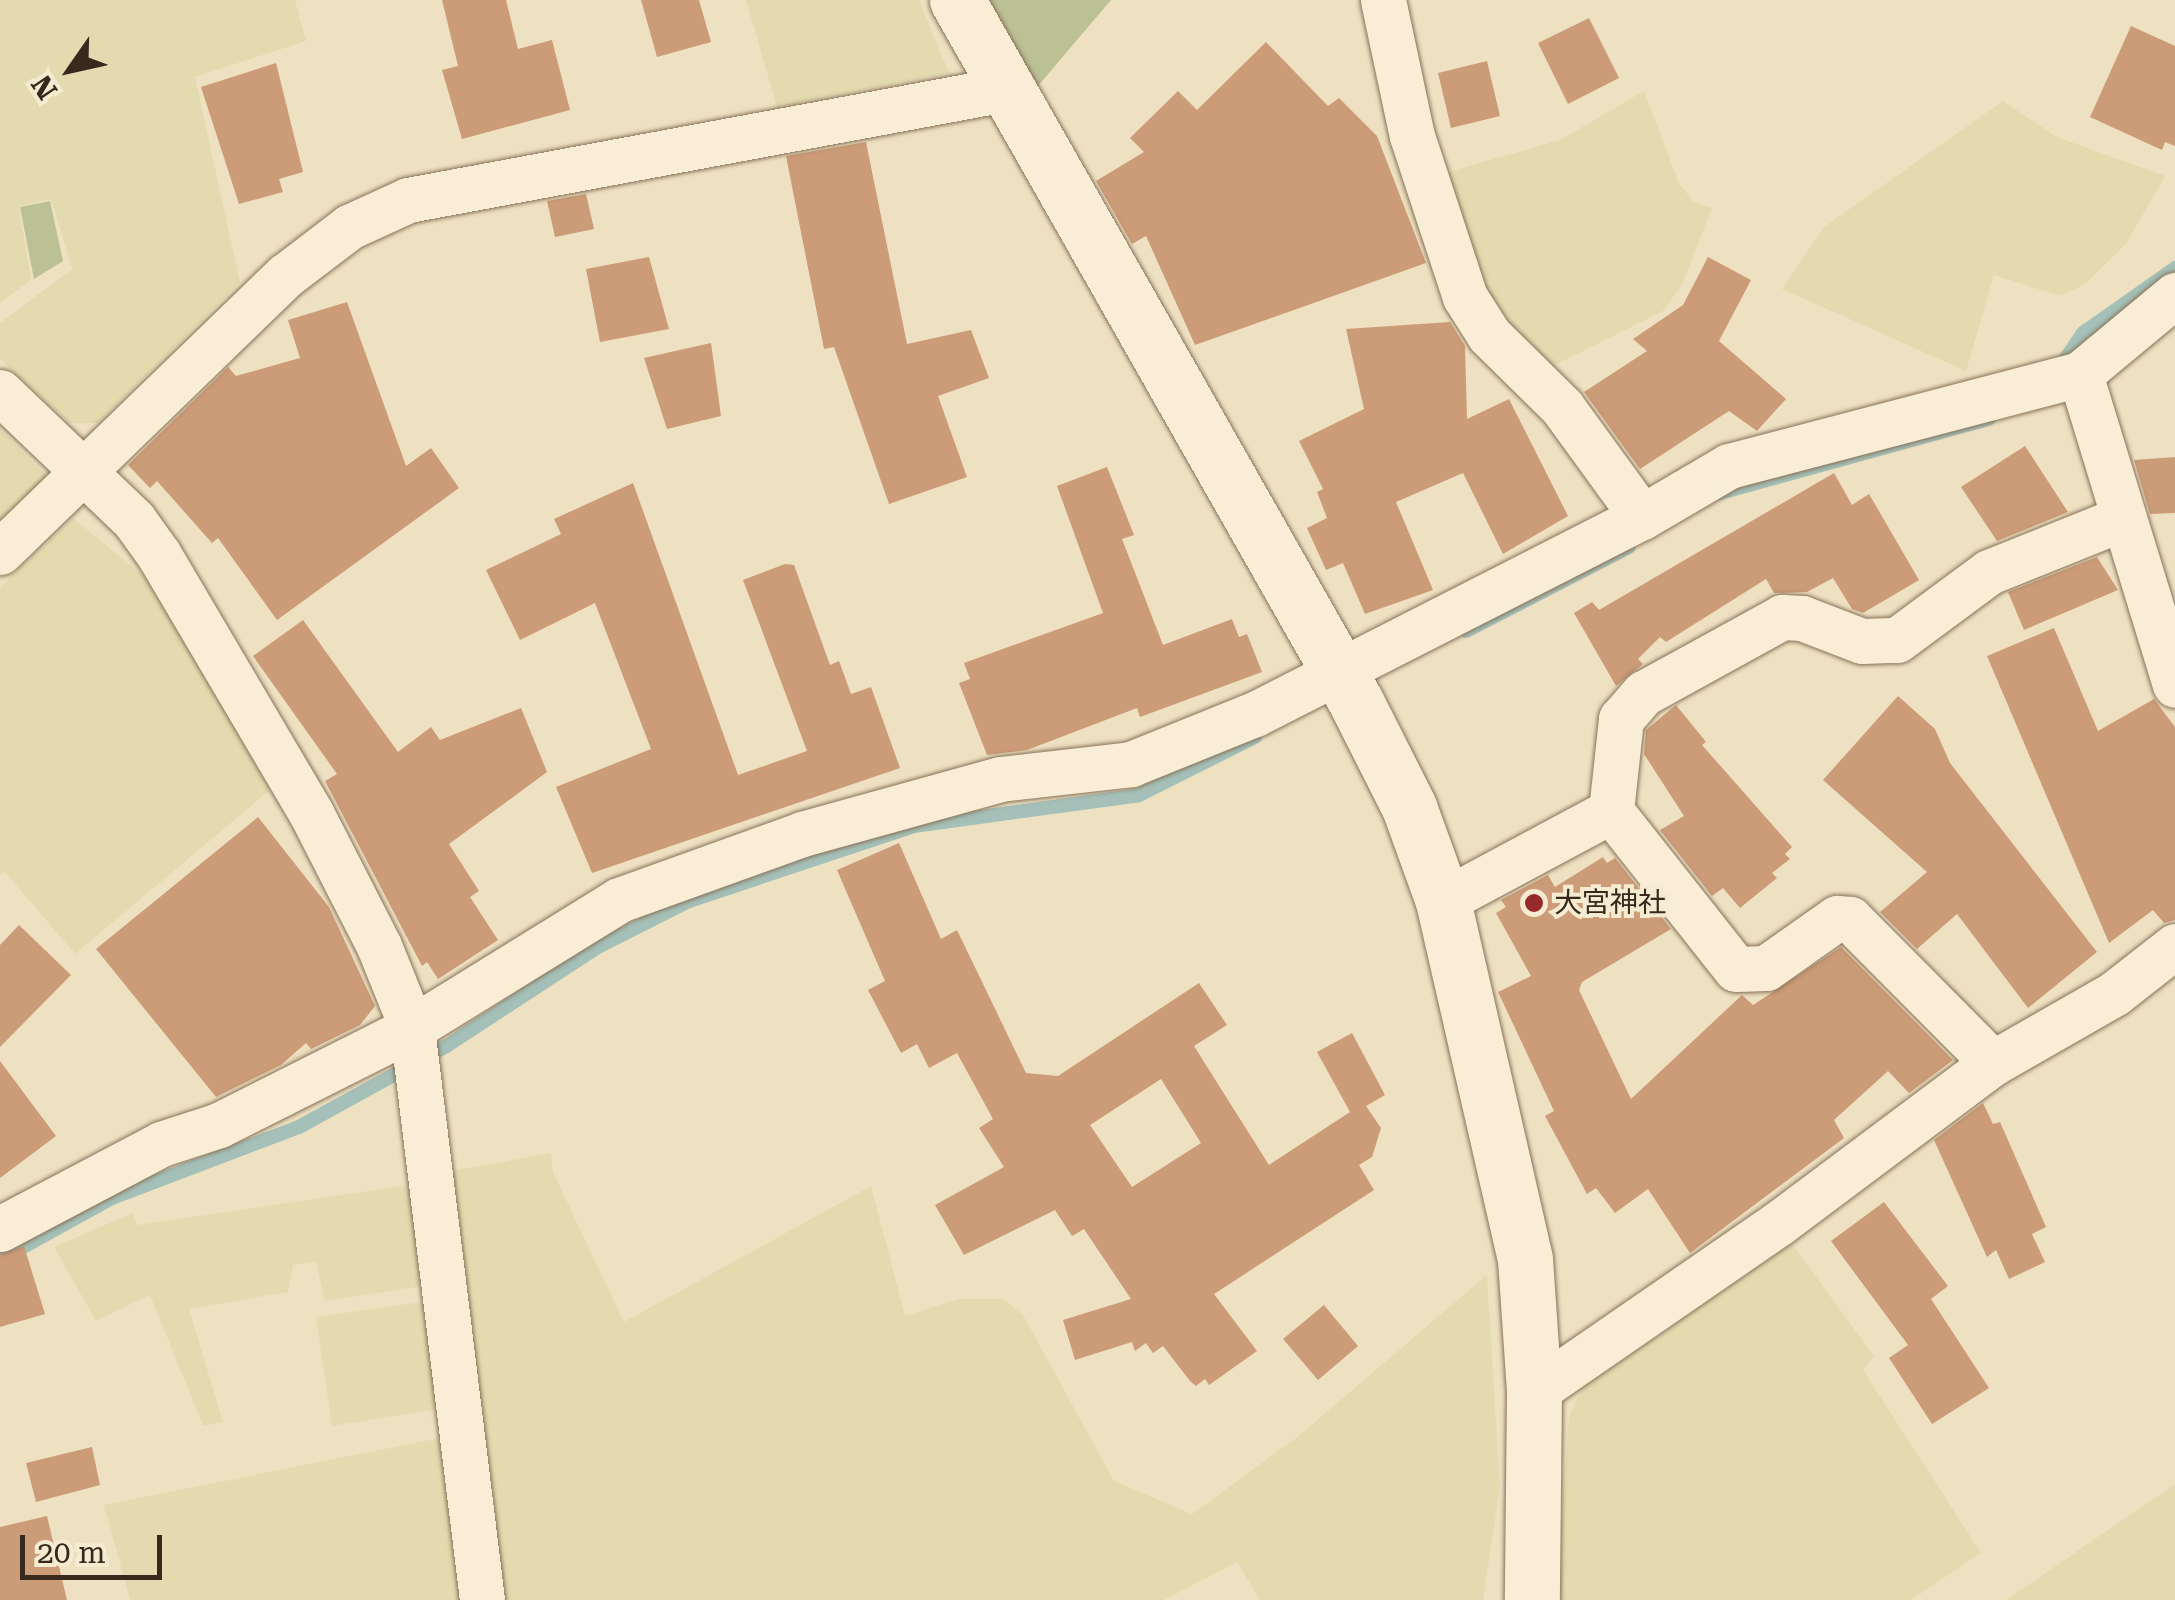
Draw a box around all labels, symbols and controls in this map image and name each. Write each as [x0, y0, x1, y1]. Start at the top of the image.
north arrow [20, 20, 120, 120]
text: N [25, 69, 64, 105]
place label: 大宮神社 [1554, 886, 1666, 920]
marker: 大宮神社 [1523, 892, 1545, 914]
scale bar [25, 1515, 168, 1577]
text: 20 m [37, 1535, 106, 1570]

